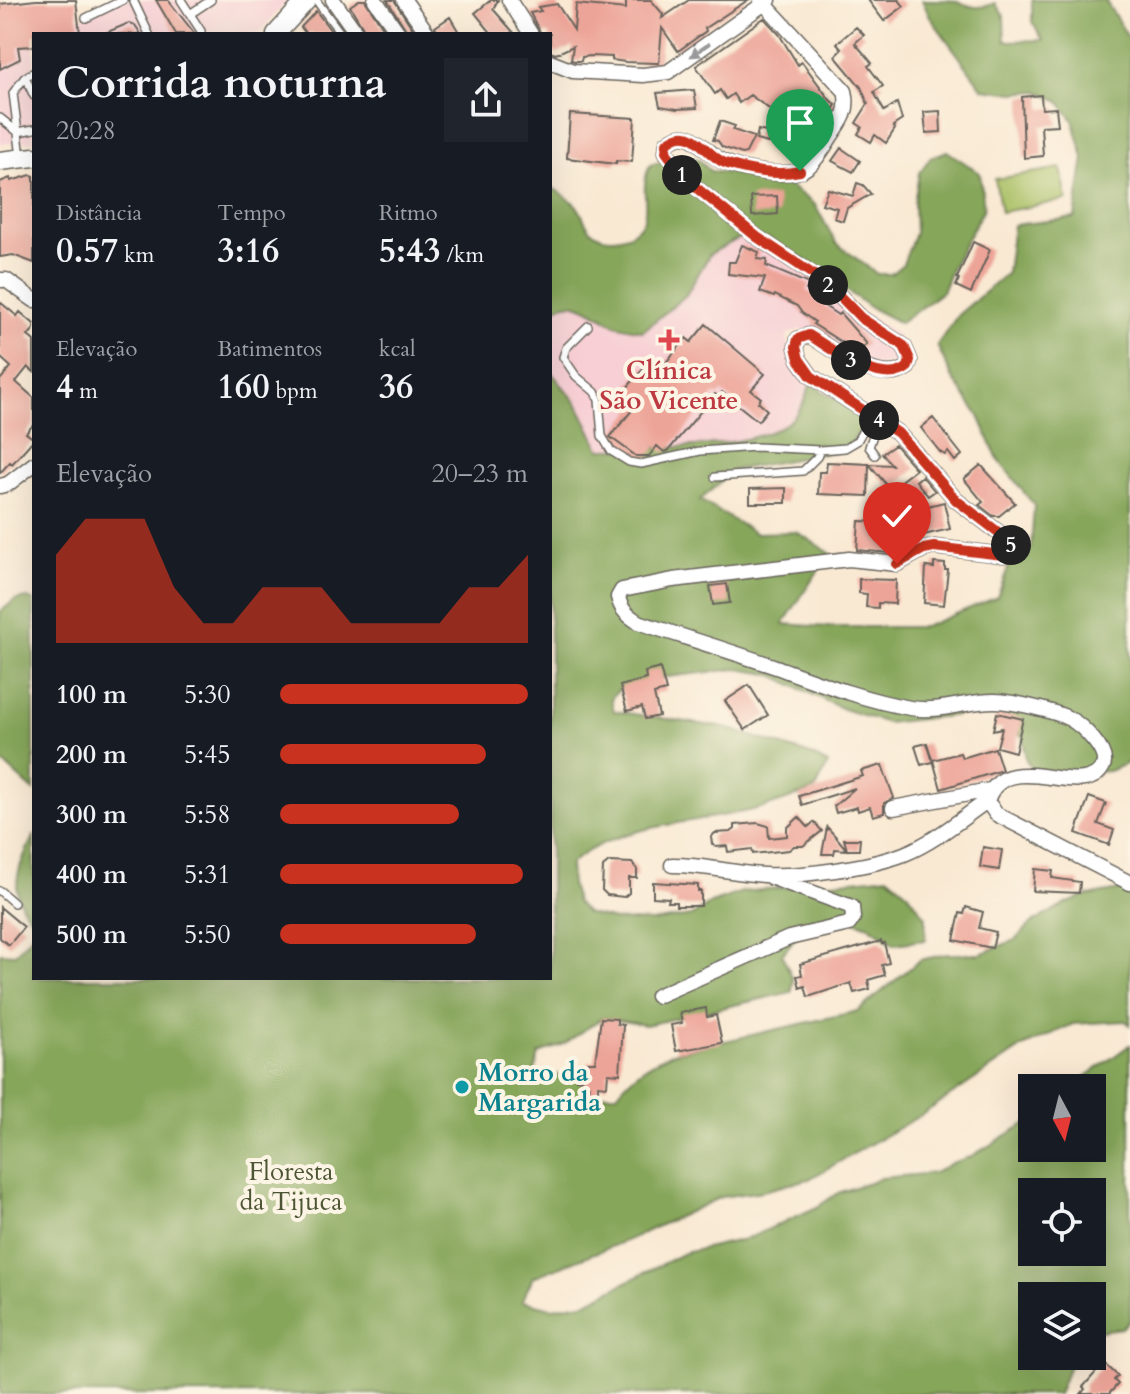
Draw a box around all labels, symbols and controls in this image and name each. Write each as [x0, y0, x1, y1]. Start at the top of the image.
one-way arrow [689, 42, 710, 57]
text: Corrida noturna [56, 53, 387, 113]
button: share [444, 58, 528, 142]
pin [766, 89, 834, 171]
icon: arrive [778, 101, 822, 145]
text: 20:28 [56, 113, 116, 148]
pin: 1 [662, 155, 702, 195]
text: 1 [676, 160, 688, 190]
text: Distância [56, 198, 142, 228]
text: Tempo [217, 198, 286, 228]
text: Ritmo [379, 198, 438, 228]
text: 0.57 [56, 228, 118, 274]
text: 3:16 [217, 228, 279, 274]
text: 5:43 [379, 228, 441, 274]
text: km [118, 240, 154, 270]
text: /km [441, 240, 484, 270]
pin: 2 [808, 265, 848, 305]
text: 2 [822, 270, 834, 300]
marker: Clínica São Vicente [658, 329, 680, 351]
text: Elevação [56, 334, 137, 364]
text: Batimentos [217, 334, 322, 364]
text: kcal [379, 334, 416, 364]
pin: 3 [831, 340, 871, 380]
text: 3 [845, 345, 857, 375]
place label: Clínica São Vicente [600, 353, 738, 418]
text: 4 [56, 364, 73, 410]
text: 160 [217, 364, 270, 410]
text: 36 [379, 364, 414, 410]
text: m [73, 376, 98, 406]
text: bpm [270, 376, 318, 406]
pin: 4 [859, 400, 899, 440]
text: 4 [873, 405, 885, 435]
text: Elevação [56, 456, 152, 491]
text: 20–23 m [431, 456, 528, 491]
pin [863, 482, 931, 564]
icon: check [875, 494, 919, 538]
pin: 5 [991, 525, 1031, 565]
text: 5 [1005, 530, 1017, 560]
text: 100 m [56, 677, 127, 712]
text: 5:30 [184, 677, 231, 712]
text: 200 m [56, 737, 127, 772]
text: 5:45 [184, 737, 231, 772]
text: 300 m [56, 797, 127, 832]
text: 5:58 [184, 797, 231, 832]
text: 400 m [56, 857, 127, 892]
text: 5:31 [184, 857, 231, 892]
text: 500 m [56, 917, 127, 952]
text: 5:50 [184, 917, 231, 952]
place label: Morro da Margarida [478, 1055, 601, 1120]
north arrow [1018, 1074, 1106, 1162]
map controls [1018, 1074, 1106, 1370]
marker: Morro da Margarida [453, 1078, 471, 1096]
park label: Floresta da Tijuca [239, 1154, 343, 1219]
button: locate [1018, 1178, 1106, 1266]
button: layers [1018, 1282, 1106, 1370]

